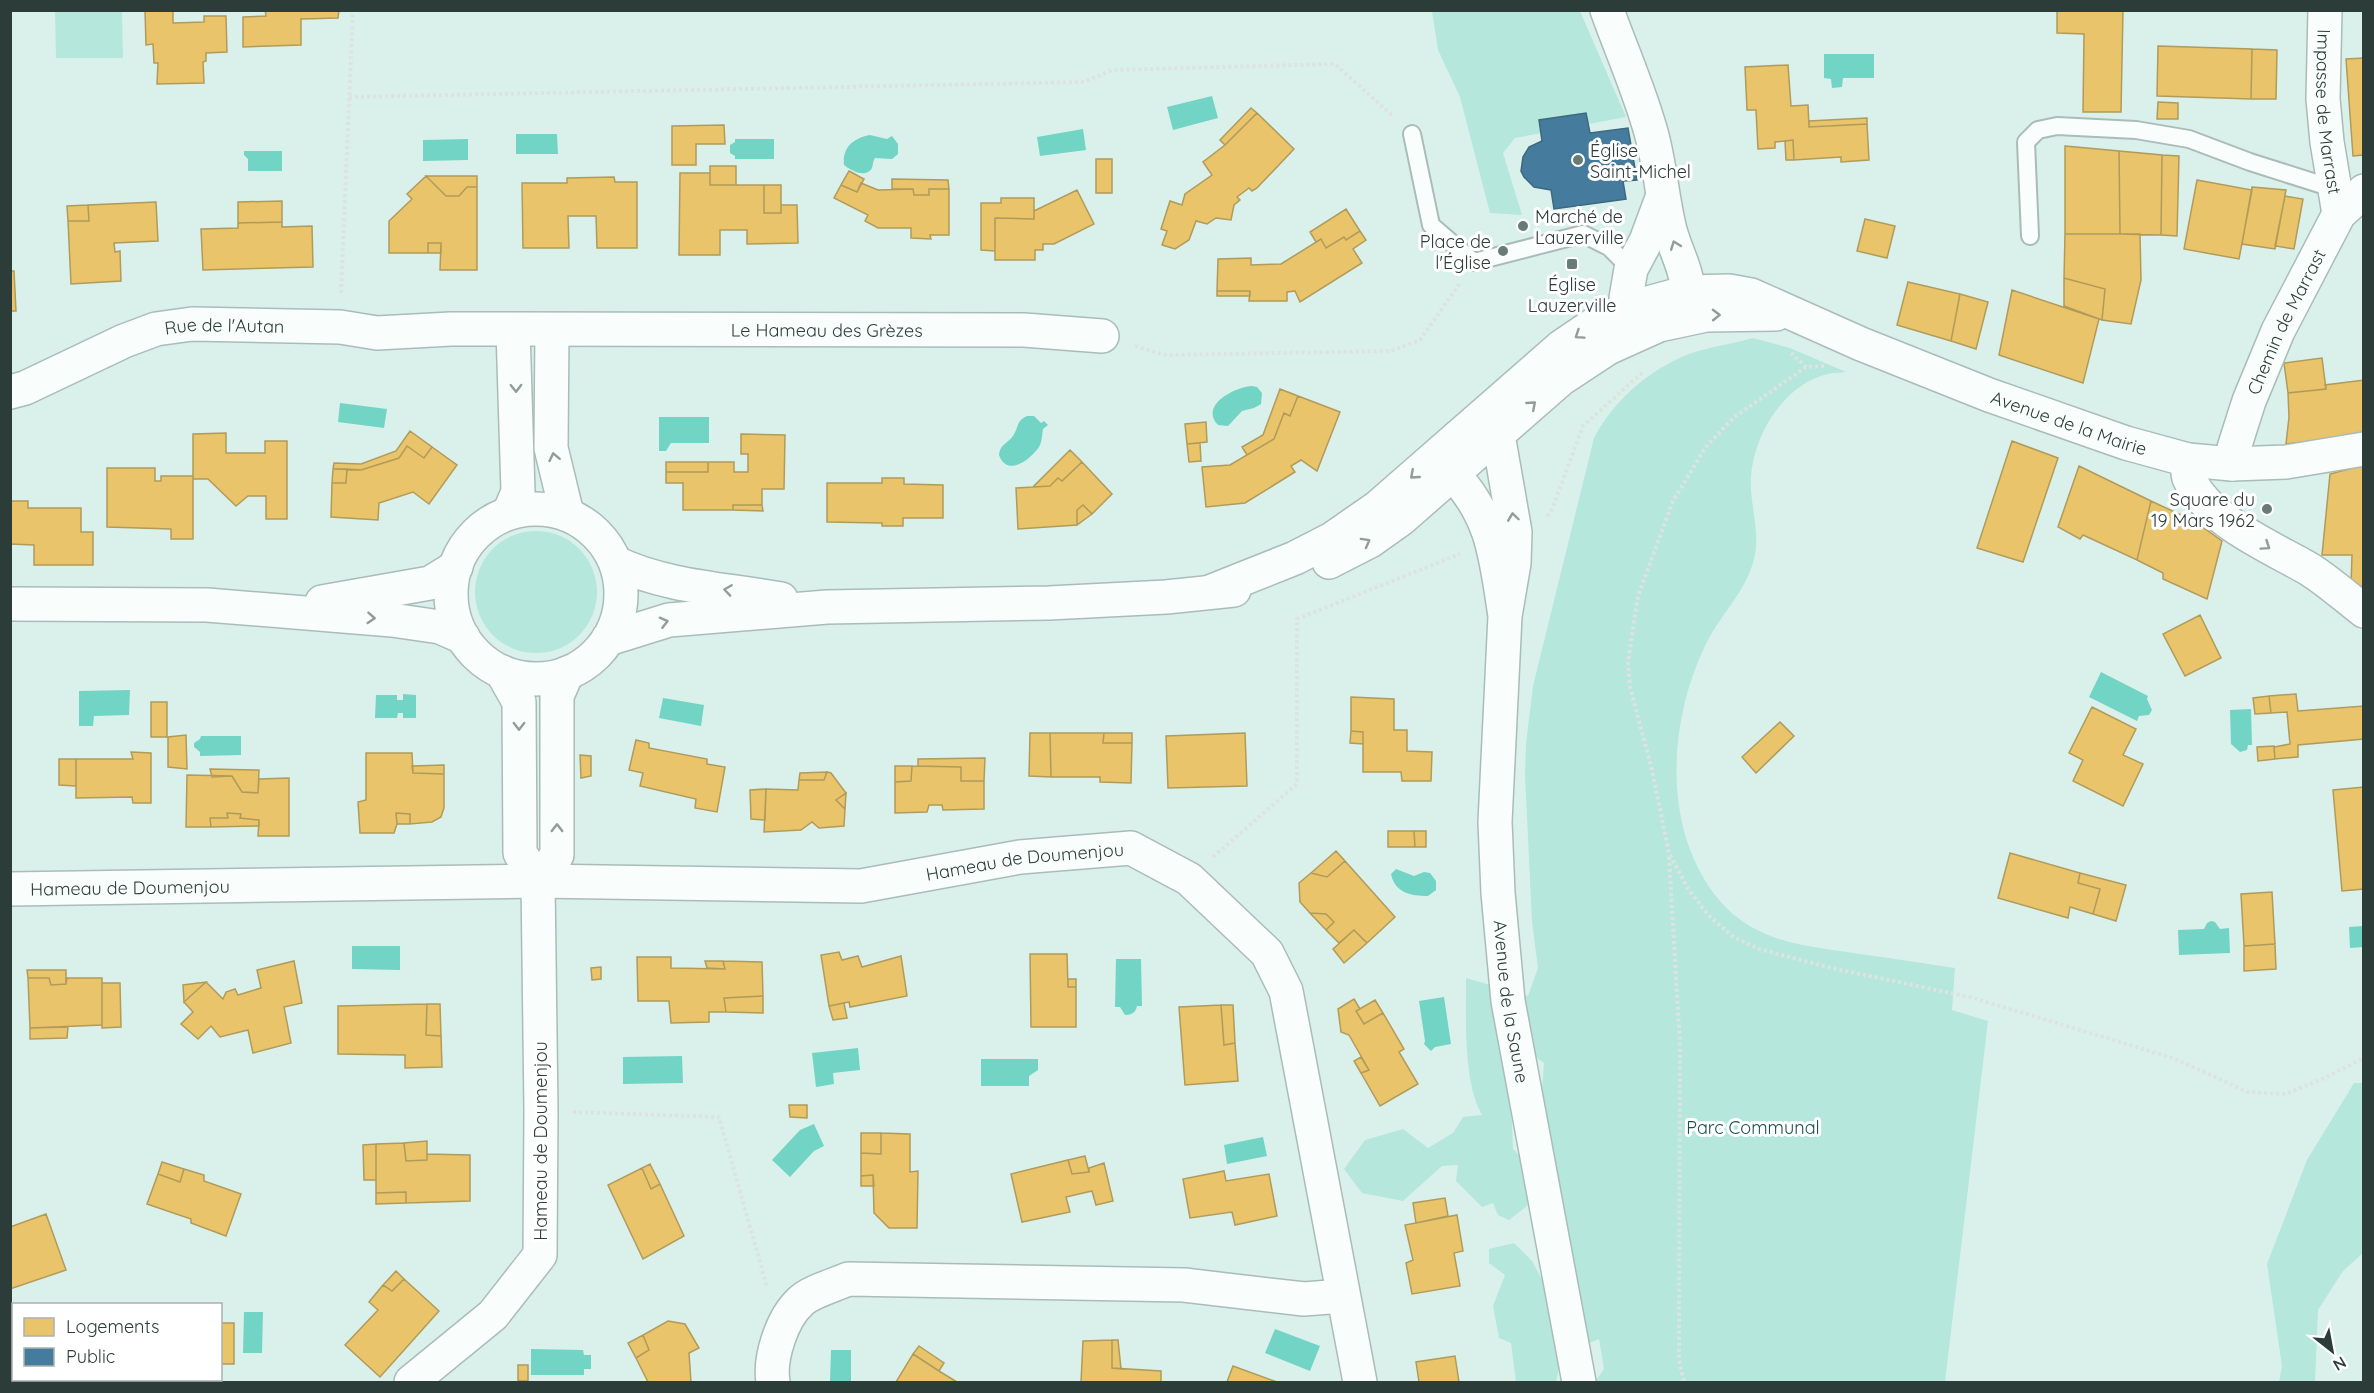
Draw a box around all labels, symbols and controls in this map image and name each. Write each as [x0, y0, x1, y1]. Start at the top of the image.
street label: Impasse de Marrast [2312, 29, 2347, 196]
place label: Église Saint-Michel [1590, 139, 1691, 183]
marker: Église Saint-Michel [1571, 153, 1585, 167]
place label: Marché de Lauzerville [1535, 205, 1624, 249]
marker: Marché de Lauzerville [1516, 219, 1530, 233]
place label: Place de l'Église [1420, 230, 1491, 274]
one-way arrow [1670, 241, 1682, 252]
marker: Place de l'Église [1496, 244, 1510, 258]
street label: Chemin de Marrast [2242, 245, 2330, 398]
marker: Église Lauzerville [1565, 257, 1579, 271]
place label: Église Lauzerville [1528, 273, 1616, 317]
one-way arrow [1712, 309, 1721, 322]
street label: Rue de l'Autan [163, 312, 285, 339]
street label: Le Hameau des Grèzes [731, 318, 923, 341]
one-way arrow [1574, 328, 1585, 339]
one-way arrow [510, 384, 522, 393]
street label: Avenue de la Mairie [1988, 385, 2149, 460]
one-way arrow [1525, 401, 1536, 412]
one-way arrow [548, 453, 561, 463]
one-way arrow [1410, 468, 1421, 479]
place label: Square du 19 Mars 1962 [2151, 488, 2255, 532]
marker: Square du 19 Mars 1962 [2260, 502, 2274, 516]
one-way arrow [1507, 512, 1519, 521]
one-way arrow [1360, 538, 1370, 550]
one-way arrow [2259, 538, 2270, 549]
one-way arrow [723, 584, 732, 596]
one-way arrow [366, 611, 375, 624]
one-way arrow [659, 616, 669, 629]
one-way arrow [513, 722, 525, 731]
one-way arrow [551, 824, 563, 833]
street label: Hameau de Doumenjou [924, 837, 1125, 885]
street label: Hameau de Doumenjou [30, 874, 230, 900]
street label: Avenue de la Saune [1489, 919, 1535, 1085]
street label: Hameau de Doumenjou [529, 1041, 552, 1241]
park label: Parc Communal [1686, 1116, 1820, 1139]
legend [12, 1303, 222, 1381]
text: Logements [66, 1315, 159, 1338]
north arrow [2302, 1321, 2362, 1381]
text: Public [66, 1345, 115, 1368]
text: N [2330, 1352, 2350, 1375]

